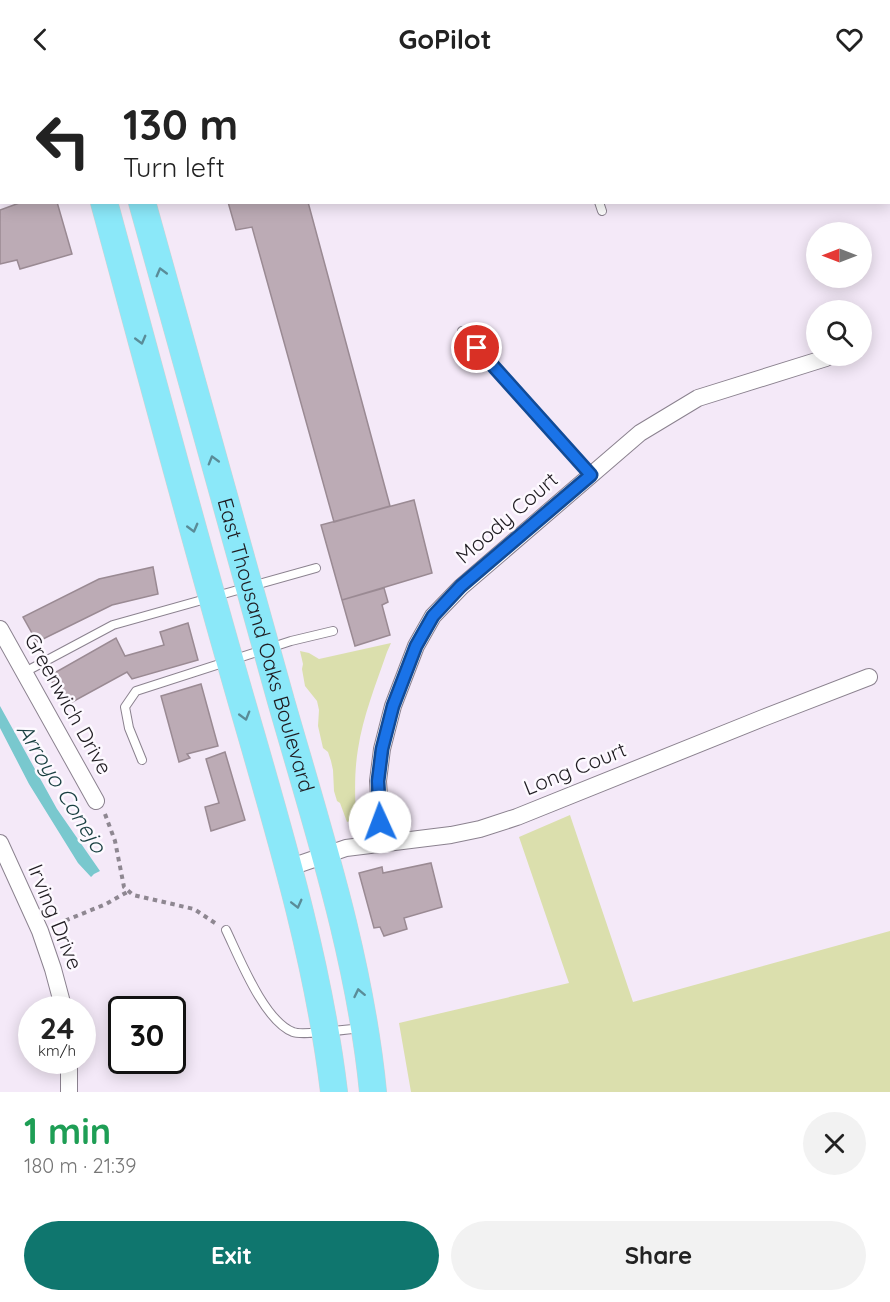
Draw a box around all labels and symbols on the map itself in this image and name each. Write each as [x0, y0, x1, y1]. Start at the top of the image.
north arrow [806, 222, 872, 288]
one-way arrow [155, 268, 168, 278]
pin [451, 322, 502, 373]
one-way arrow [134, 334, 146, 345]
one-way arrow [208, 455, 220, 466]
street label: Moody Court [450, 466, 563, 569]
street label: East Thousand Oaks Boulevard [212, 495, 321, 795]
one-way arrow [185, 523, 198, 533]
street label: Greenwich Drive [19, 628, 118, 779]
one-way arrow [238, 710, 250, 721]
water label: Arroyo Conejo [11, 718, 114, 859]
street label: Long Court [520, 736, 630, 800]
position arrow [348, 790, 412, 854]
street label: Irving Drive [23, 860, 89, 973]
one-way arrow [290, 899, 303, 909]
one-way arrow [353, 988, 366, 998]
speed limit sign: 30 [108, 996, 186, 1074]

